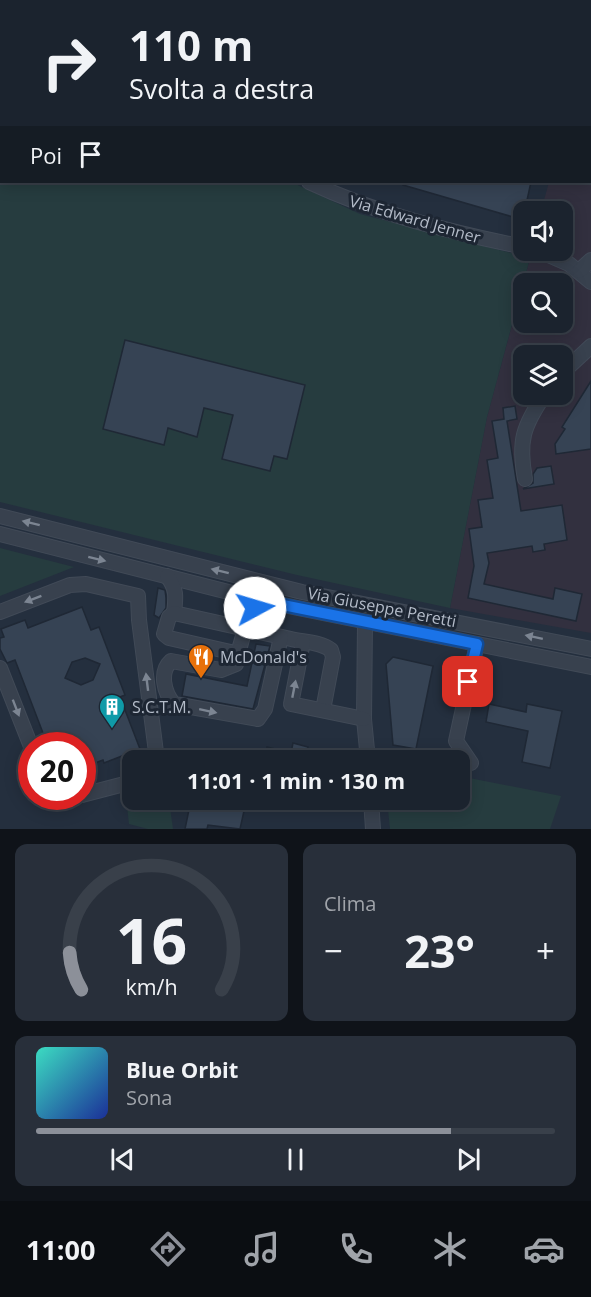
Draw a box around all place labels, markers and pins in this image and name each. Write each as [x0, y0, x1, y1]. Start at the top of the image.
restaurant icon: McDonald's [186, 642, 216, 680]
place label: McDonald's [220, 646, 307, 668]
pin [442, 656, 493, 707]
building icon: S.C.T.M. [97, 692, 127, 730]
place label: S.C.T.M. [132, 696, 191, 718]

